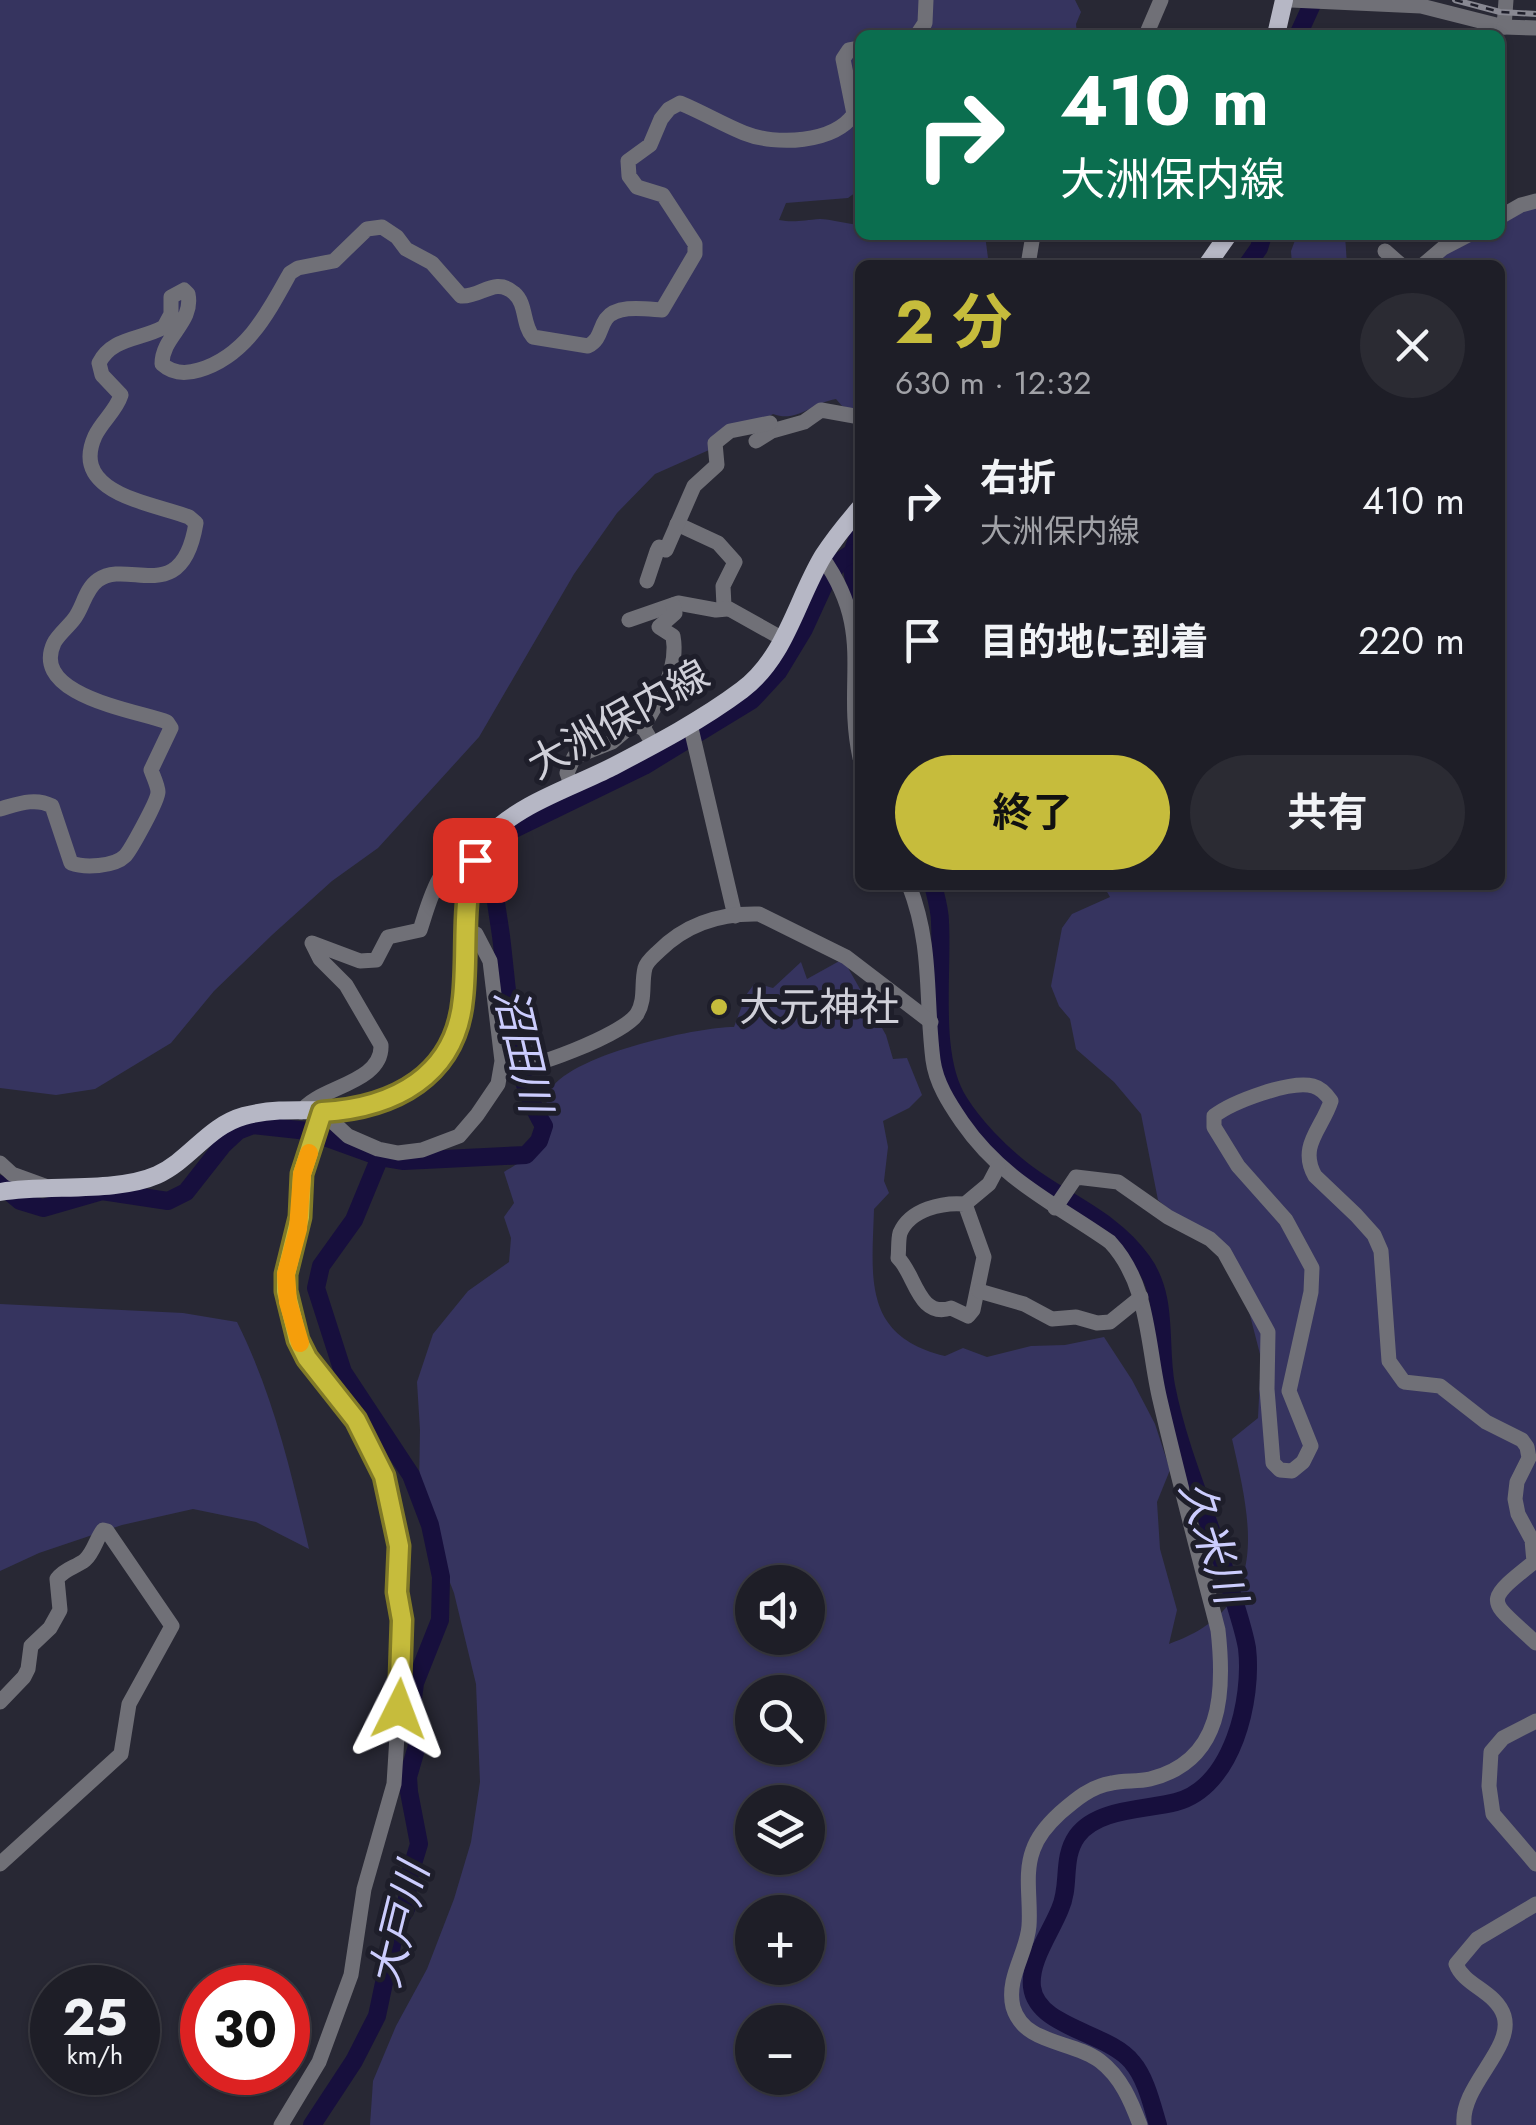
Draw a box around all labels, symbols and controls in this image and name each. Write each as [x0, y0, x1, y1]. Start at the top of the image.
text: 410 m [1060, 50, 1269, 151]
icon: right [895, 70, 1025, 200]
text: 大洲保内線 [1060, 147, 1285, 212]
text: 2 分 [895, 279, 1012, 366]
button: close [1360, 293, 1465, 398]
text: 630 m · 12:32 [895, 360, 1091, 406]
text: 右折 [980, 450, 1056, 505]
icon: right [895, 473, 950, 528]
text: 410 m [1362, 473, 1465, 528]
text: 大洲保内線 [980, 508, 1140, 554]
icon: arrive [895, 613, 950, 668]
text: 220 m [1358, 613, 1465, 668]
text: 目的地に到着 [980, 614, 1208, 669]
street label: 大洲保内線 [516, 645, 720, 793]
button: 終了 [895, 755, 1170, 870]
button: 共有 [1190, 755, 1465, 870]
pin [433, 818, 518, 903]
icon: arrive [448, 833, 503, 888]
place label: 大元神社 [739, 978, 899, 1036]
water label: 沼田川 [479, 982, 568, 1122]
marker: 大元神社 [708, 996, 730, 1018]
water label: 久米川 [1165, 1473, 1263, 1615]
map controls [735, 1565, 825, 2095]
button: sound [735, 1565, 825, 1655]
position arrow [347, 1657, 451, 1761]
button: search [735, 1675, 825, 1765]
button: layers [735, 1785, 825, 1875]
water label: 大戸川 [354, 1853, 445, 1994]
button: + [735, 1895, 825, 1985]
speed limit sign: 30 [180, 1965, 310, 2095]
text: 25 [62, 1981, 128, 2054]
button: − [735, 2005, 825, 2095]
text: km/h [67, 2037, 123, 2073]

